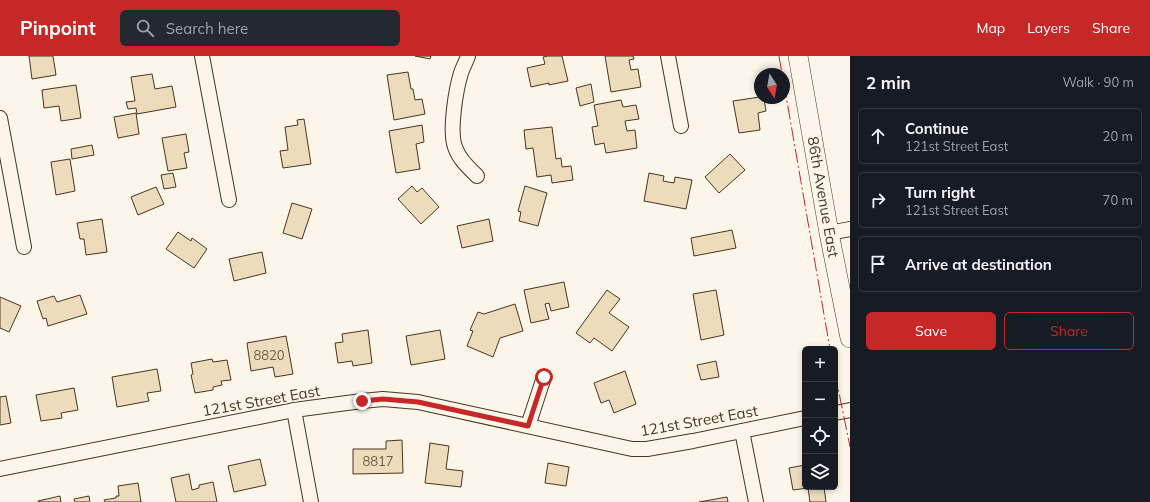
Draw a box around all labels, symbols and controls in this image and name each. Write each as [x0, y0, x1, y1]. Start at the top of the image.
search box [120, 10, 400, 46]
text: Pinpoint [20, 16, 96, 40]
icon: search [134, 17, 156, 39]
text: Search here [166, 19, 248, 38]
text: Map [976, 19, 1005, 37]
text: Layers [1027, 19, 1070, 37]
text: Share [1092, 19, 1130, 37]
north arrow [754, 68, 790, 104]
text: 2 min [866, 72, 911, 93]
text: Walk · 90 m [1063, 74, 1134, 90]
text: Continue [905, 119, 968, 138]
icon: ahead [867, 125, 889, 147]
text: 20 m [1103, 128, 1133, 144]
street label: 86th Avenue East [804, 135, 843, 259]
text: 121st Street East [905, 138, 1008, 154]
text: Turn right [905, 183, 975, 202]
icon: right [867, 189, 889, 211]
text: 70 m [1103, 192, 1133, 208]
text: 121st Street East [905, 202, 1008, 218]
icon: arrive [867, 253, 889, 275]
text: Arrive at destination [905, 255, 1052, 274]
button: Save [866, 312, 996, 350]
button: Share [1004, 312, 1134, 350]
map controls [802, 346, 838, 490]
button: + [802, 346, 838, 382]
house number: 8820 [253, 347, 285, 363]
route start [535, 368, 553, 386]
street label: 121st Street East [201, 381, 321, 420]
button: − [802, 382, 838, 418]
route end [353, 392, 371, 410]
street label: 121st Street East [639, 401, 759, 440]
button: locate [802, 418, 838, 454]
house number: 8817 [362, 453, 394, 469]
button: layers [802, 454, 838, 490]

